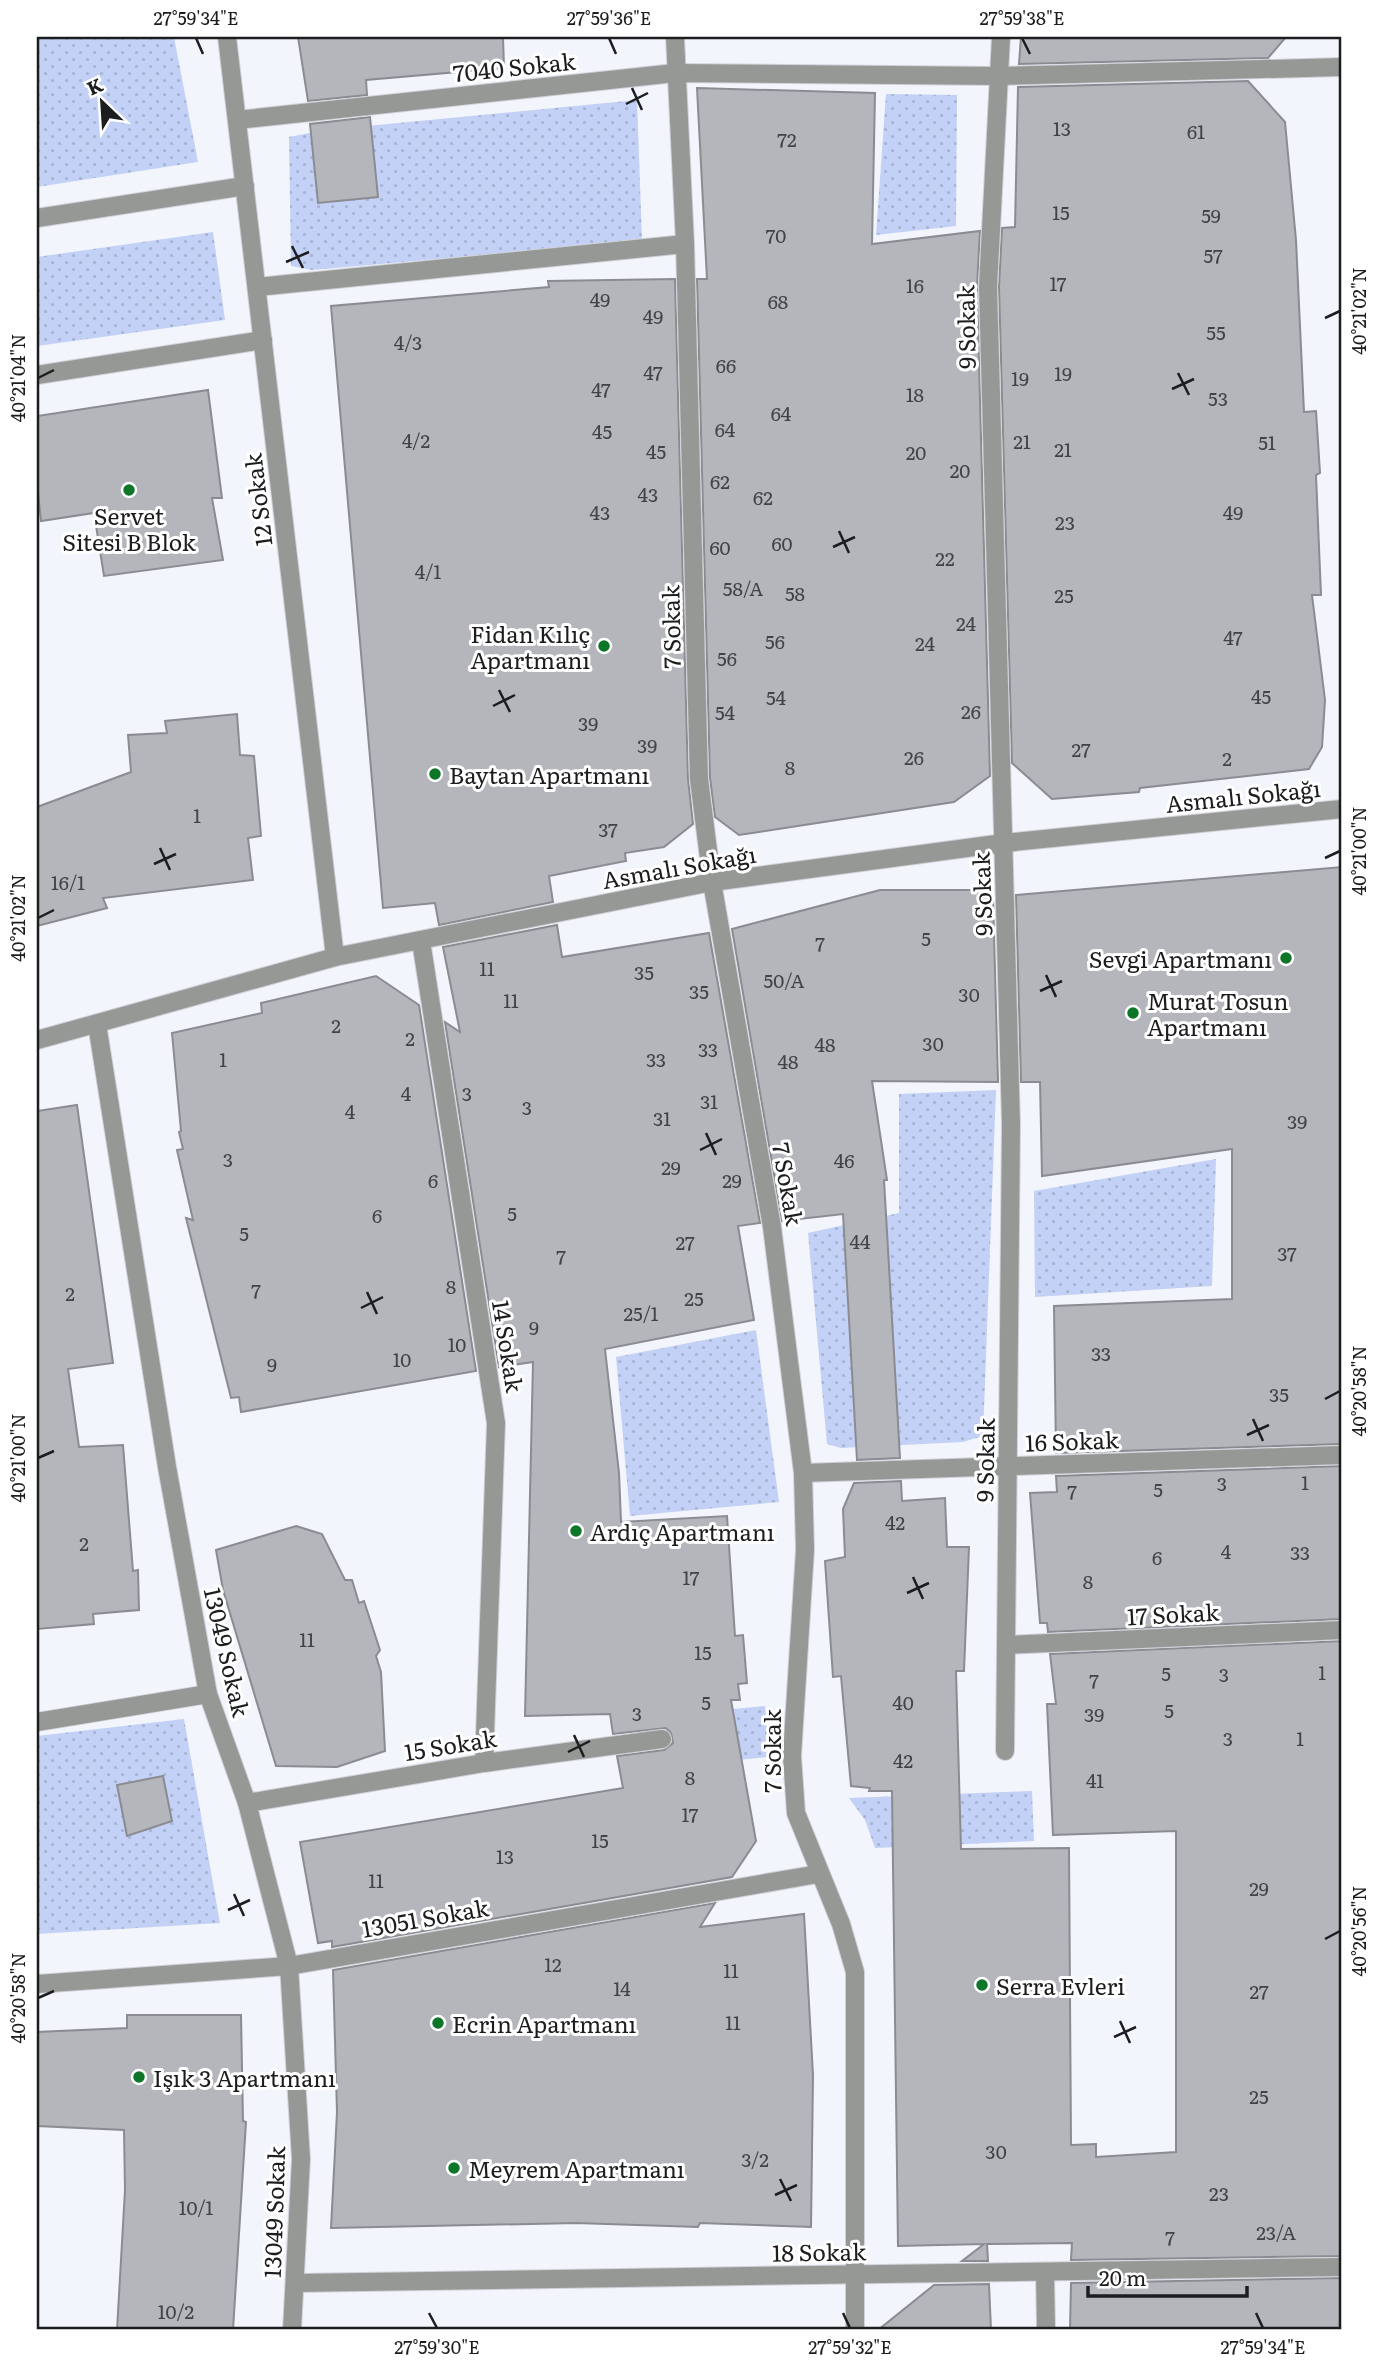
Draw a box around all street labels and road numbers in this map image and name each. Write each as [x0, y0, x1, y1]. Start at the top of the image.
street label: 7040 Sokak [451, 43, 578, 89]
street label: 9 Sokak [947, 284, 983, 369]
street label: 12 Sokak [234, 451, 280, 548]
street label: 7 Sokak [652, 584, 688, 669]
street label: Asmalı Sokağı [1164, 770, 1323, 820]
street label: Asmalı Sokağı [599, 836, 759, 896]
street label: 9 Sokak [963, 850, 999, 937]
street label: 7 Sokak [765, 1140, 813, 1229]
street label: 14 Sokak [485, 1297, 533, 1396]
street label: 9 Sokak [966, 1417, 1002, 1502]
street label: 16 Sokak [1025, 1421, 1120, 1459]
street label: 13049 Sokak [197, 1584, 260, 1721]
street label: 17 Sokak [1126, 1594, 1221, 1632]
street label: 7 Sokak [754, 1708, 788, 1793]
street label: 15 Sokak [401, 1720, 500, 1768]
street label: 13051 Sokak [359, 1889, 492, 1945]
street label: 13049 Sokak [254, 2145, 292, 2278]
street label: 18 Sokak [772, 2233, 867, 2269]

